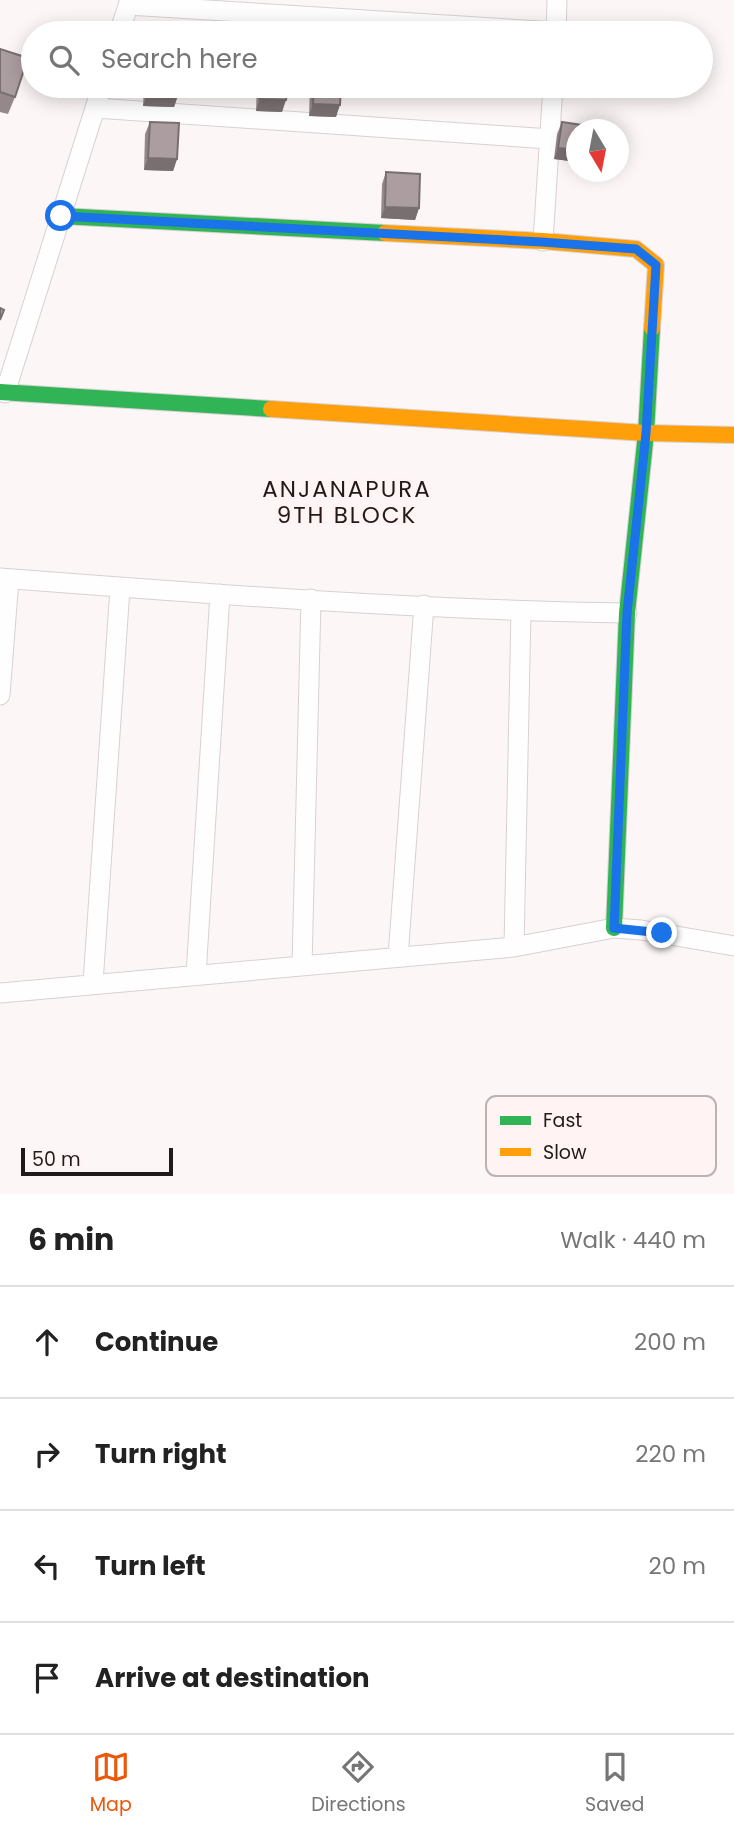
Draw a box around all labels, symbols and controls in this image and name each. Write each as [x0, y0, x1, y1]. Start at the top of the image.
search box [21, 21, 713, 98]
icon: search [45, 41, 83, 79]
text: Search here [101, 41, 258, 77]
north arrow [566, 119, 629, 182]
route start [45, 200, 76, 231]
district label: ANJANAPURA 9TH BLOCK [262, 473, 432, 531]
route end [646, 917, 677, 948]
legend [486, 1096, 716, 1176]
text: Fast [543, 1107, 582, 1134]
text: Slow [543, 1139, 587, 1166]
scale bar [21, 1145, 173, 1177]
text: 50 m [32, 1146, 81, 1173]
text: 6 min [28, 1218, 114, 1261]
text: Walk · 440 m [560, 1224, 706, 1256]
icon: ahead [28, 1323, 66, 1361]
text: Continue [95, 1324, 218, 1360]
text: 200 m [634, 1326, 706, 1358]
icon: right [28, 1435, 66, 1473]
text: Turn right [95, 1436, 227, 1472]
text: 220 m [635, 1438, 706, 1470]
icon: left [28, 1547, 66, 1585]
text: Turn left [95, 1548, 206, 1584]
text: 20 m [648, 1550, 706, 1582]
icon: arrive [28, 1659, 66, 1697]
text: Arrive at destination [95, 1660, 370, 1696]
tab: Map [90, 1748, 132, 1819]
tab: Directions [311, 1748, 406, 1819]
tab: Saved [585, 1748, 644, 1819]

